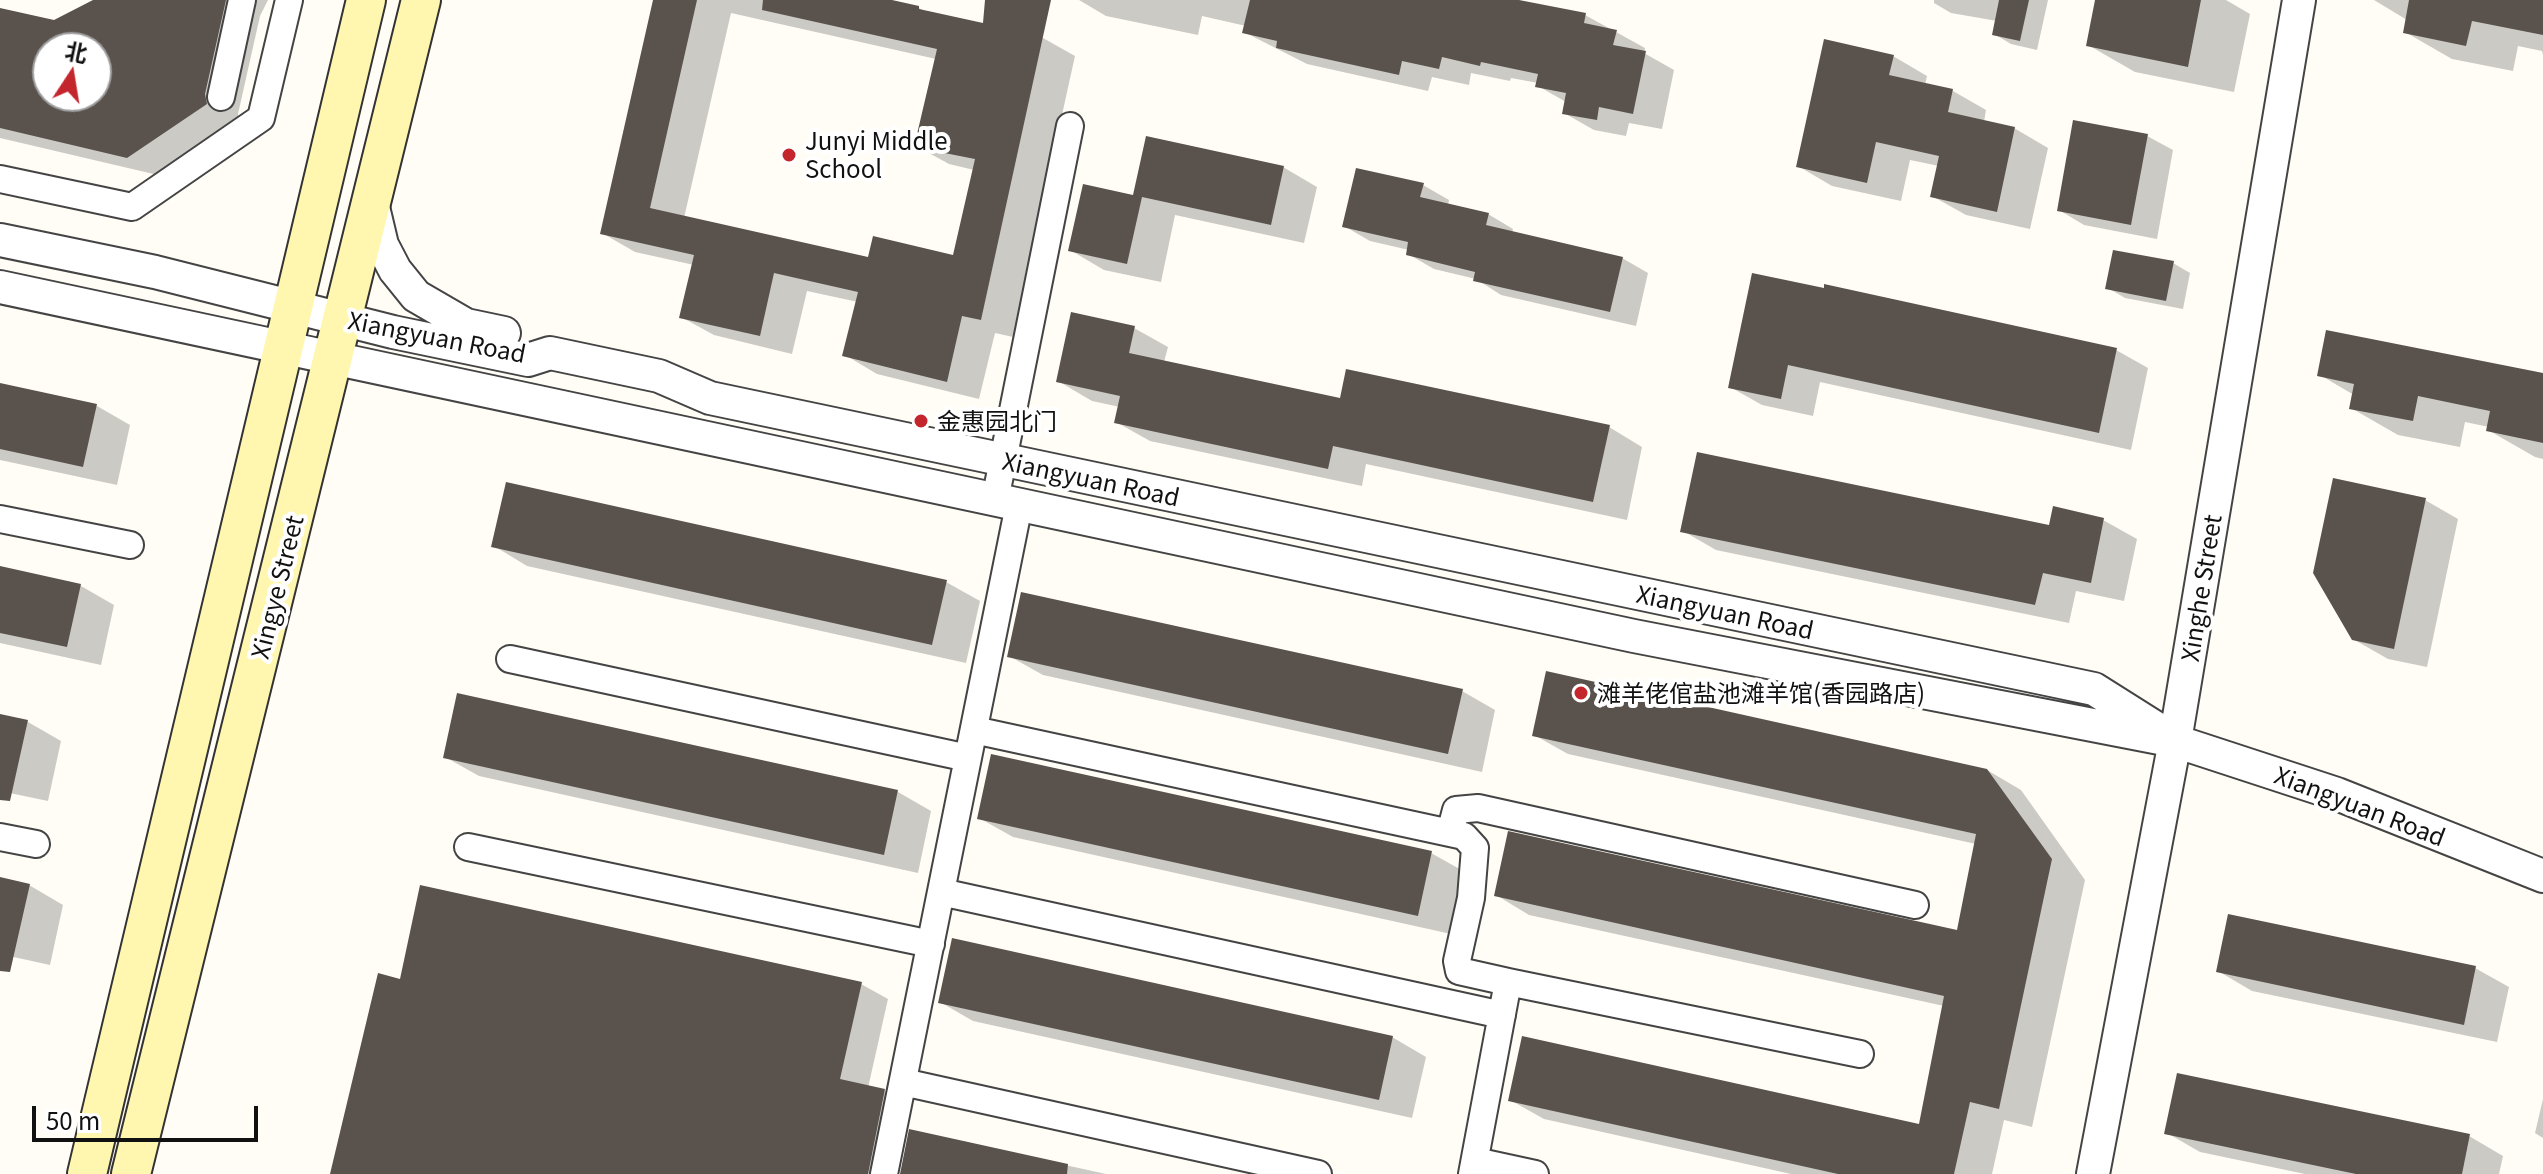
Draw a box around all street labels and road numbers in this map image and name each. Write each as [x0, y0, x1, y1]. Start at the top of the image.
street label: Xiangyuan Road [346, 306, 528, 368]
street label: Xiangyuan Road [1000, 446, 1182, 512]
street label: Xingye Street [245, 512, 309, 662]
street label: Xinghe Street [2175, 512, 2227, 664]
street label: Xiangyuan Road [1634, 579, 1816, 645]
street label: Xiangyuan Road [2271, 760, 2449, 852]

